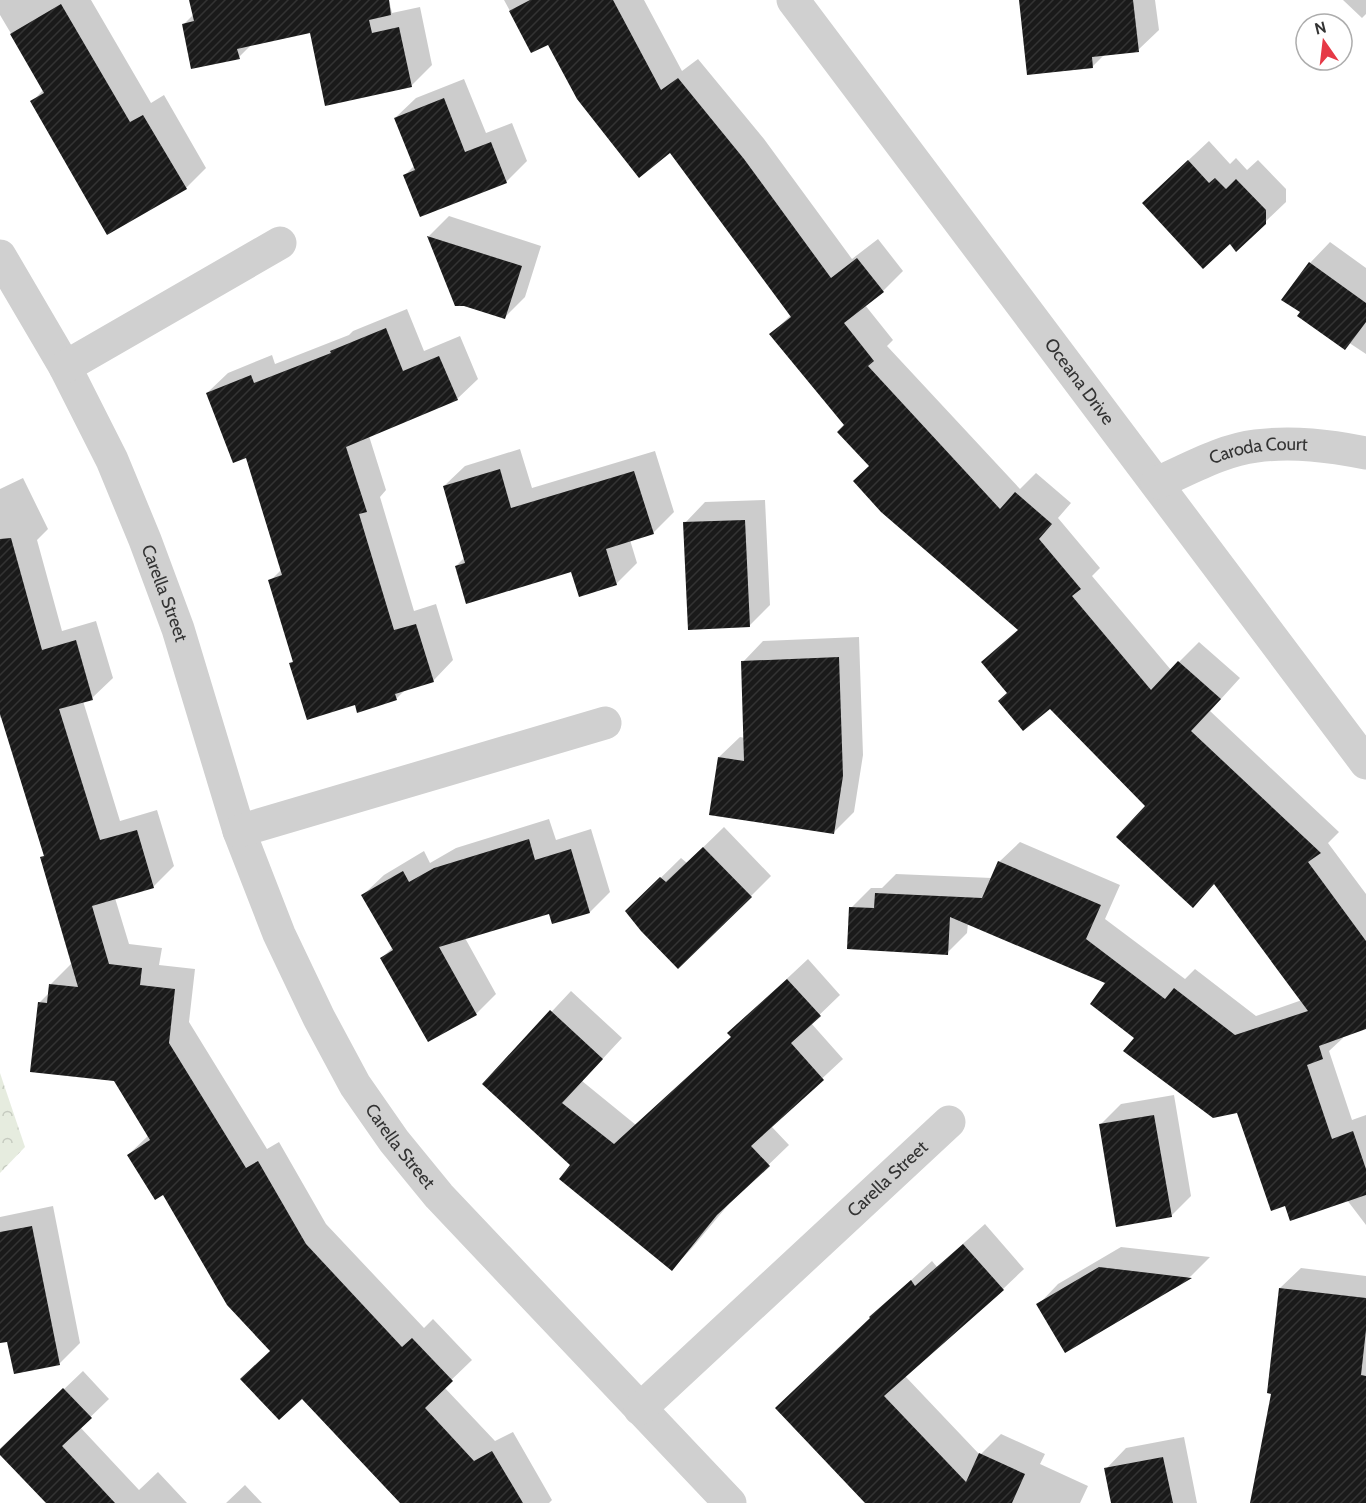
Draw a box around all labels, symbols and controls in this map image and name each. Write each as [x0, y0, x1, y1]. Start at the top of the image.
north arrow [1294, 12, 1354, 72]
text: N [1313, 17, 1328, 39]
street label: Oceana Drive [1040, 334, 1119, 429]
street label: Caroda Court [1206, 433, 1308, 469]
street label: Carella Street [137, 541, 192, 644]
street label: Carella Street [360, 1099, 440, 1193]
street label: Carella Street [843, 1136, 932, 1222]

